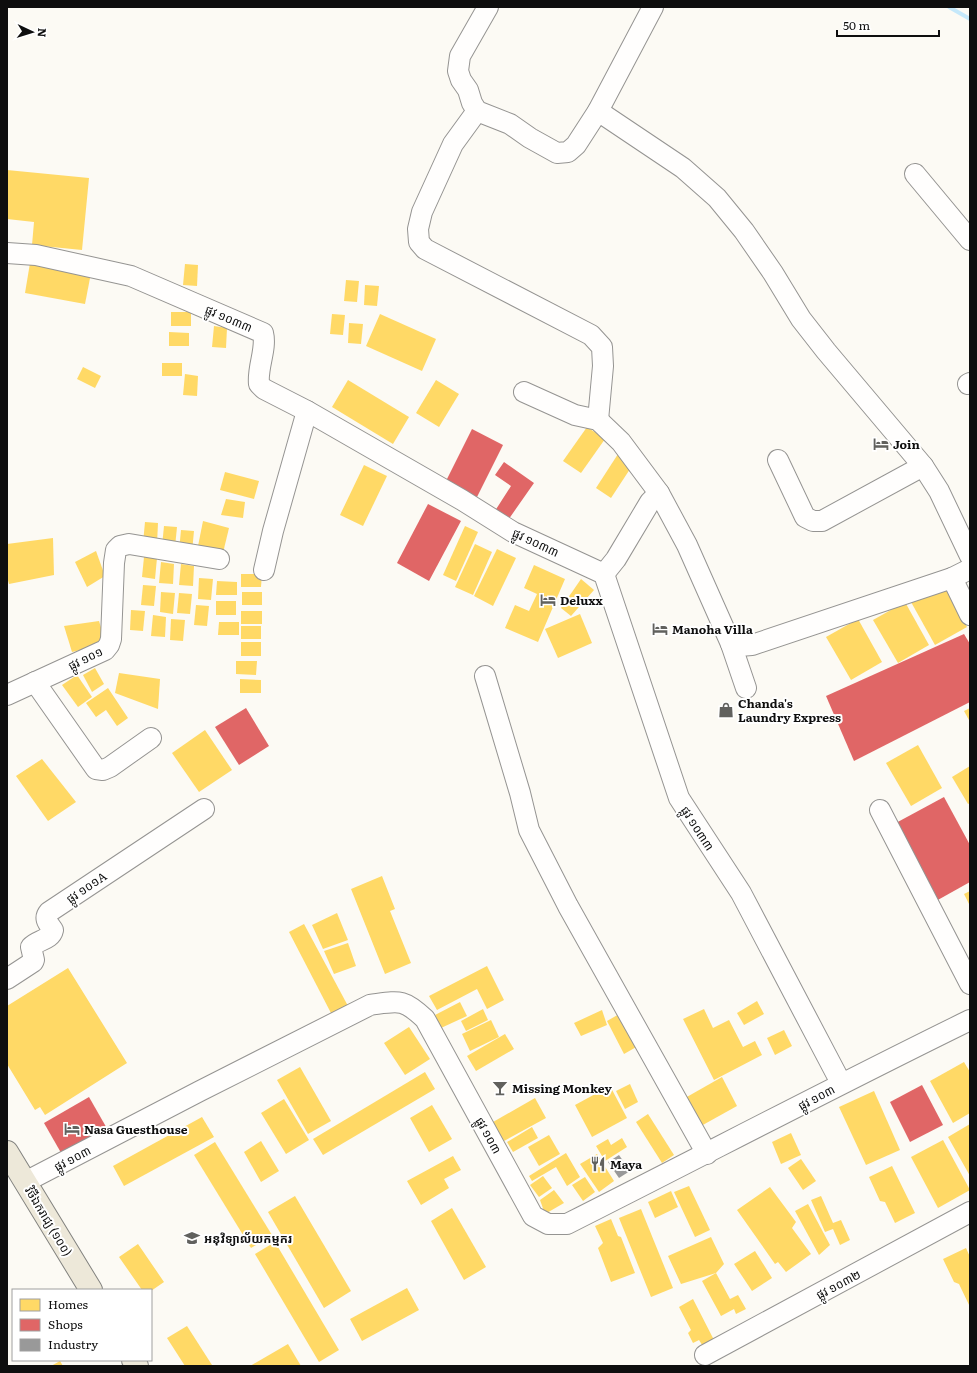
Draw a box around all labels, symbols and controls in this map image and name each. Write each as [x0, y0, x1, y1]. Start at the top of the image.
north arrow [12, 12, 52, 52]
scale bar [837, 12, 939, 38]
text: 50 m [843, 16, 870, 34]
text: N [35, 28, 51, 38]
street label: ផ្លូវ ១០៣៣ [202, 300, 255, 338]
hotel icon: Join [872, 435, 890, 453]
place label: Join [893, 435, 920, 453]
street label: ផ្លូវ ១០៣៣ [509, 523, 562, 563]
hotel icon: Deluxx [539, 591, 557, 609]
place label: Deluxx [560, 591, 604, 609]
hotel icon: Manoha Villa [651, 620, 669, 638]
place label: Manoha Villa [672, 620, 753, 638]
street label: ផ្លូវ ១០១ [65, 642, 107, 676]
place label: Chanda's Laundry Express [738, 694, 841, 726]
shop icon: Chanda's Laundry Express [717, 701, 735, 719]
street label: ផ្លូវ ១០៣៣ [675, 802, 719, 855]
street label: ផ្លូវ ១០១A [62, 867, 112, 909]
bar icon: Missing Monkey [491, 1079, 509, 1097]
place label: Missing Monkey [512, 1079, 612, 1097]
street label: ផ្លូវ ១០៣ [794, 1080, 839, 1116]
street label: ផ្លូវ ១០៣ [469, 1113, 506, 1158]
hotel icon: Nasa Guesthouse [63, 1120, 81, 1138]
place label: Nasa Guesthouse [84, 1120, 188, 1138]
street label: ផ្លូវ ១០៣ [50, 1141, 95, 1177]
restaurant icon: Maya [589, 1155, 607, 1173]
place label: Maya [610, 1155, 642, 1173]
street label: វិថីឯករាជ្យ (១០០) [21, 1182, 77, 1259]
school or university icon: អនុវិទ្យាល័យកម្មករ [183, 1229, 201, 1247]
place label: អនុវិទ្យាល័យកម្មករ [204, 1229, 292, 1247]
street label: ផ្លូវ ១០៣២ [812, 1265, 865, 1306]
legend [12, 1289, 152, 1361]
text: Homes [48, 1295, 88, 1313]
text: Shops [48, 1315, 83, 1333]
text: Industry [48, 1335, 98, 1353]

